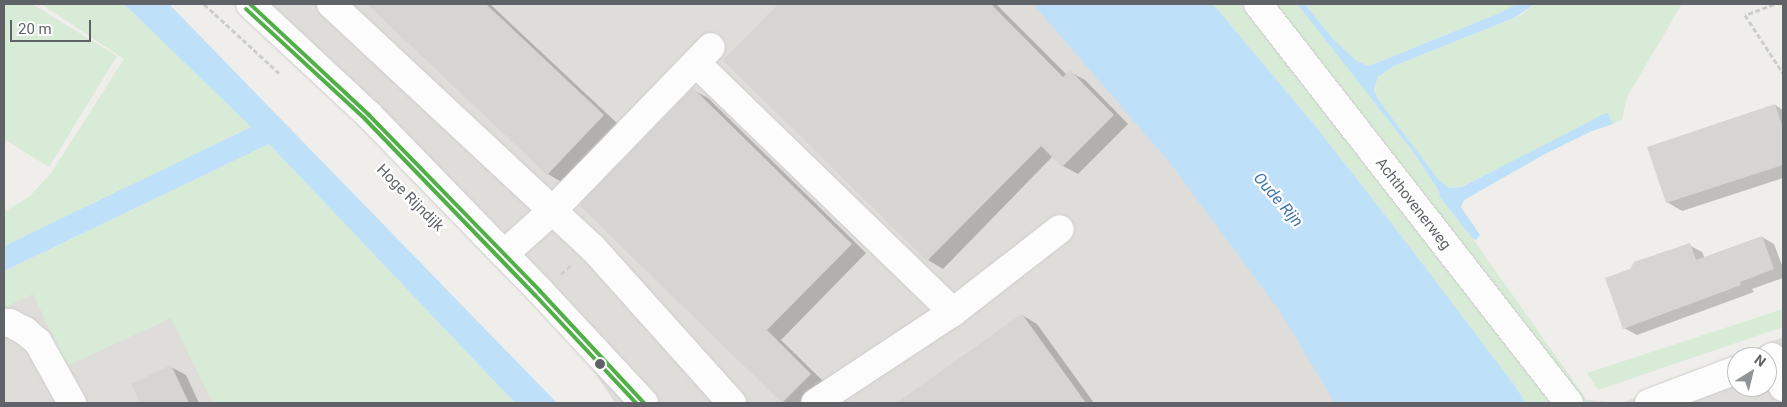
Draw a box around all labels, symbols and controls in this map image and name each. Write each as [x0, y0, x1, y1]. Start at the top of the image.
scale bar [12, 10, 94, 42]
text: 20 m [18, 20, 52, 38]
street label: Achthovenerweg [1372, 154, 1454, 254]
street label: Hoge Rijndijk [373, 161, 447, 235]
water label: Oude Rijn [1249, 169, 1307, 231]
north arrow [1727, 347, 1777, 397]
text: N [1752, 351, 1769, 370]
unlabelled marker [595, 359, 605, 369]

